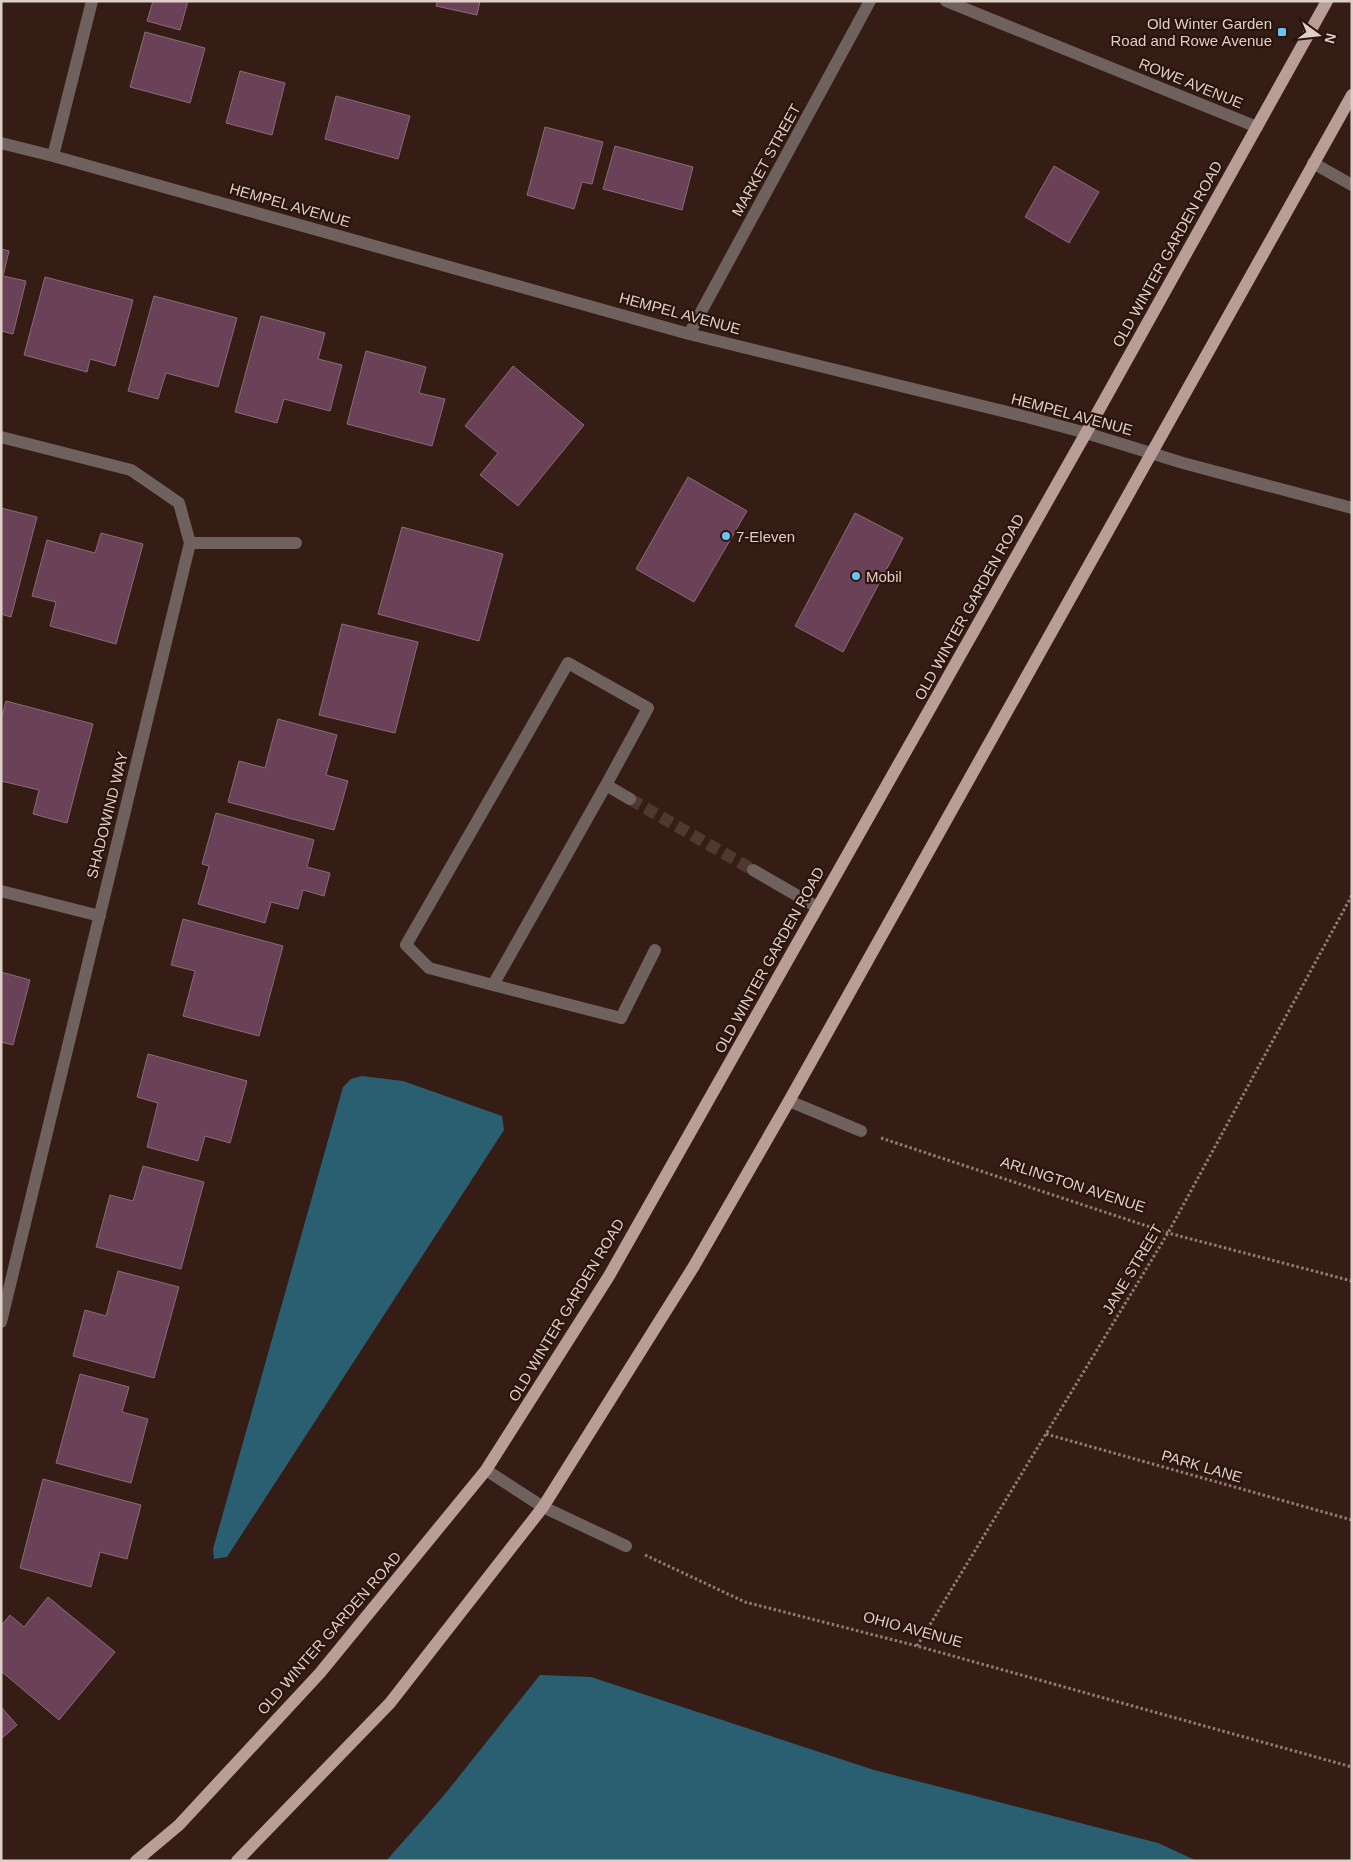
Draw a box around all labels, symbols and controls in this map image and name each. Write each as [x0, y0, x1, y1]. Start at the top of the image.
north arrow [1293, 10, 1343, 60]
place label: Old Winter Garden Road and Rowe Avenue [1110, 15, 1272, 49]
marker: Old Winter Garden Road and Rowe Avenue [1276, 26, 1288, 38]
text: N [1322, 31, 1340, 45]
street label: ROWE AVENUE [1137, 54, 1245, 112]
street label: MARKET STREET [728, 101, 804, 219]
street label: OLD WINTER GARDEN ROAD [1109, 158, 1225, 350]
street label: HEMPEL AVENUE [228, 180, 352, 230]
street label: HEMPEL AVENUE [617, 289, 743, 337]
street label: HEMPEL AVENUE [1009, 390, 1135, 438]
street label: OLD WINTER GARDEN ROAD [911, 511, 1027, 703]
place label: 7-Eleven [736, 528, 795, 545]
marker: 7-Eleven [720, 530, 732, 542]
place label: Mobil [866, 568, 902, 585]
marker: Mobil [850, 570, 862, 582]
street label: SHADOWIND WAY [83, 750, 131, 880]
street label: OLD WINTER GARDEN ROAD [711, 864, 827, 1056]
street label: ARLINGTON AVENUE [998, 1153, 1148, 1215]
street label: OLD WINTER GARDEN ROAD [505, 1215, 627, 1404]
street label: JANE STREET [1099, 1221, 1165, 1317]
street label: PARK LANE [1160, 1446, 1244, 1486]
street label: OLD WINTER GARDEN ROAD [254, 1548, 404, 1718]
street label: OHIO AVENUE [861, 1608, 965, 1650]

